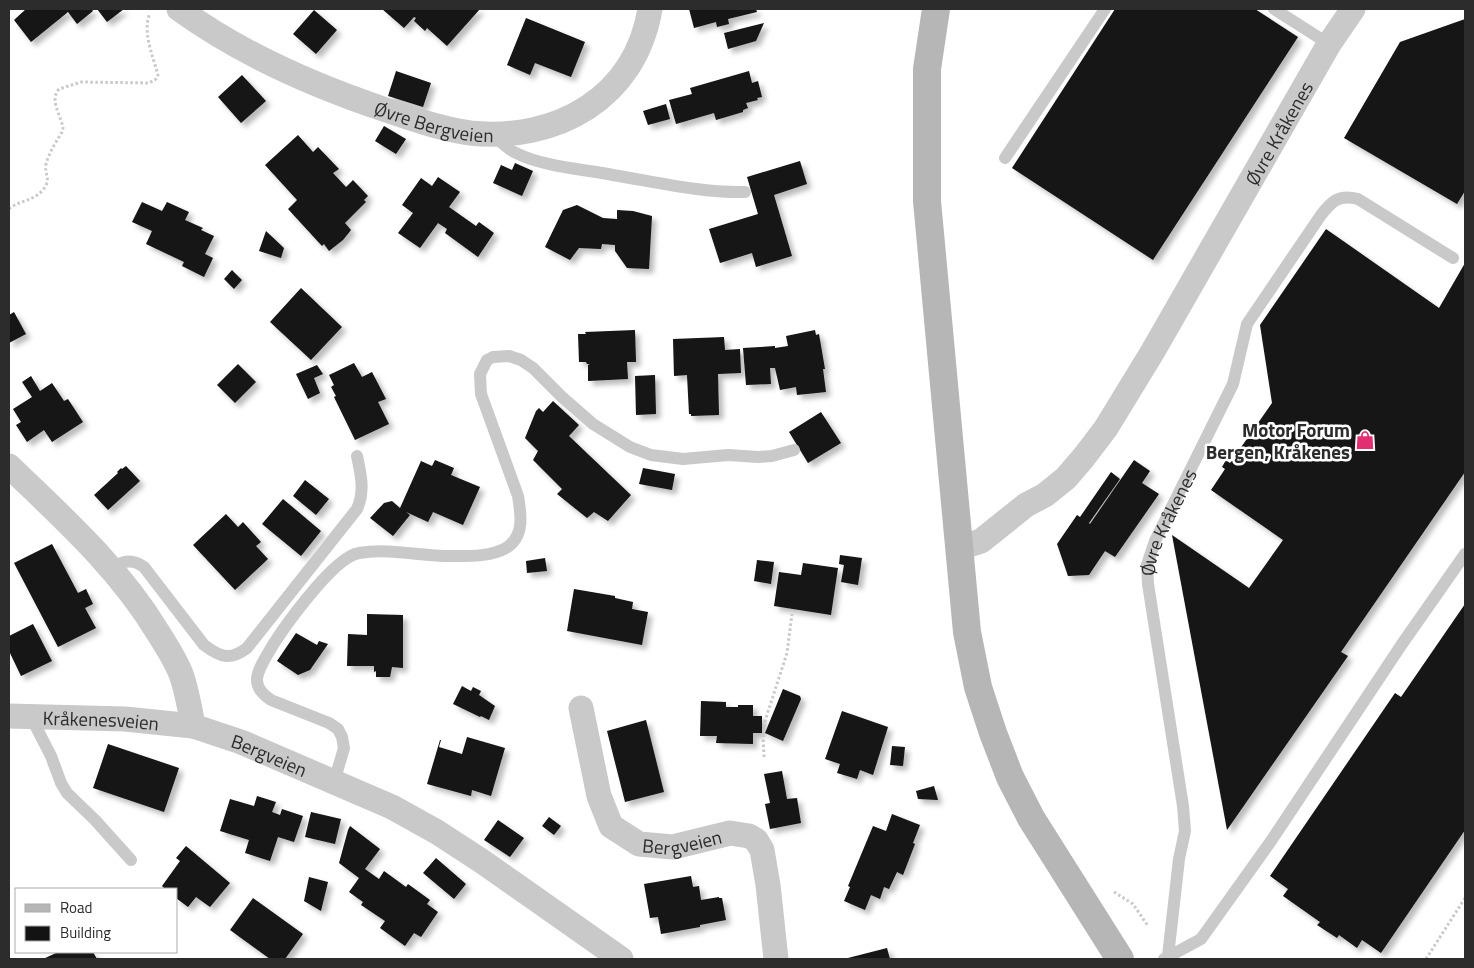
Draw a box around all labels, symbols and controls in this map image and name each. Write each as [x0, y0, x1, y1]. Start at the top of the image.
street label: Øvre Kråkenes [1237, 75, 1320, 190]
street label: Øvre Bergveien [371, 93, 494, 149]
place label: Motor Forum Bergen, Kråkenes [1206, 415, 1350, 466]
shop icon: Motor Forum Bergen, Kråkenes [1354, 429, 1376, 451]
street label: Øvre Kråkenes [1132, 463, 1203, 577]
street label: Kråkenesveien [42, 702, 160, 737]
street label: Bergveien [228, 725, 312, 783]
street label: Bergveien [641, 821, 725, 862]
legend [15, 888, 178, 953]
text: Road [60, 896, 92, 919]
text: Building [60, 921, 111, 944]

